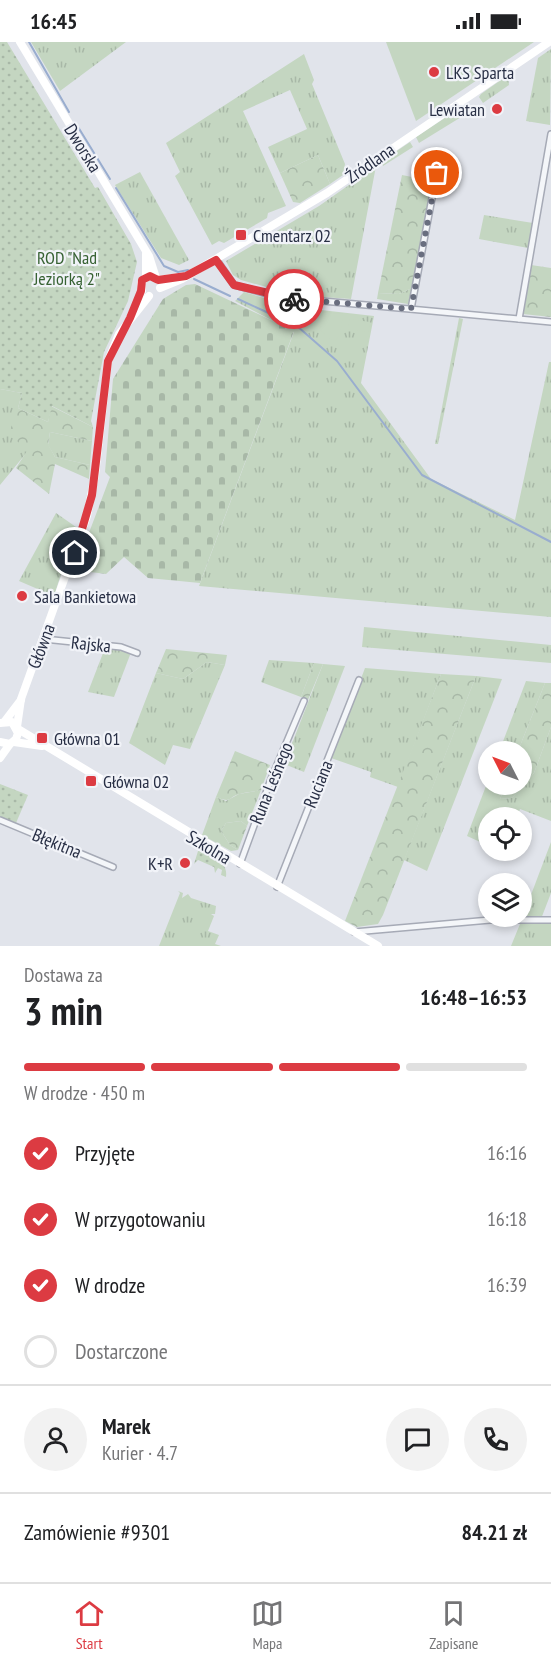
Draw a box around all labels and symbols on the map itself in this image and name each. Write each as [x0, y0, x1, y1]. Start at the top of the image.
place label: LKS Sparta [446, 61, 514, 84]
marker: LKS Sparta [427, 65, 441, 79]
place label: Lewiatan [429, 98, 485, 121]
marker: Lewiatan [490, 102, 504, 116]
street label: Dworska [59, 119, 107, 177]
street label: Źródlana [341, 138, 399, 188]
pin [411, 147, 462, 198]
place label: Cmentarz 02 [253, 224, 331, 247]
marker: Cmentarz 02 [234, 228, 248, 242]
park label: ROD "Nad Jeziorką 2" [33, 246, 100, 290]
courier [264, 269, 324, 329]
pin [49, 527, 100, 578]
place label: Sala Bankietowa [34, 585, 136, 608]
marker: Sala Bankietowa [15, 589, 29, 603]
street label: Główna [22, 620, 60, 672]
street label: Rajska [70, 630, 112, 658]
place label: Główna 01 [54, 727, 120, 750]
marker: Główna 01 [35, 731, 49, 745]
street label: Runa Leśnego [244, 738, 298, 827]
north arrow [478, 741, 532, 795]
street label: Ruciana [298, 757, 338, 811]
place label: Główna 02 [103, 770, 169, 793]
marker: Główna 02 [84, 774, 98, 788]
street label: Błękitna [29, 823, 85, 863]
street label: Szkolna [182, 825, 236, 869]
place label: K+R [148, 852, 173, 875]
marker: K+R [178, 856, 192, 870]

